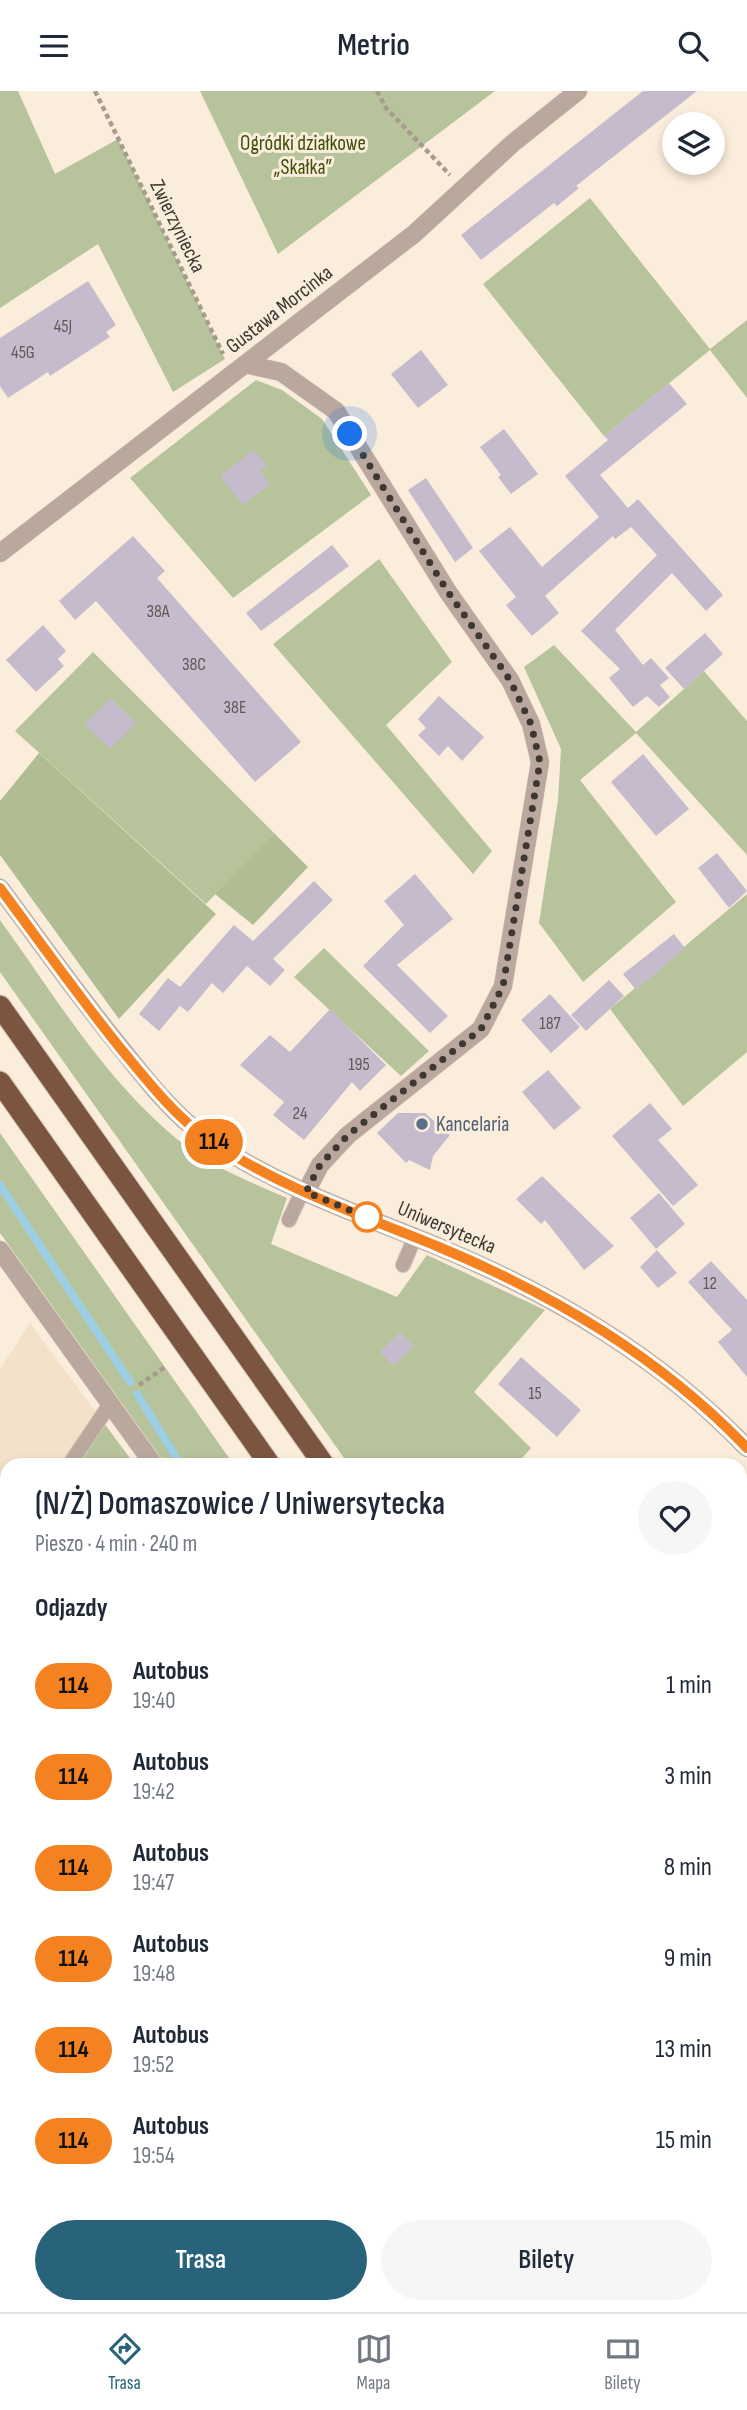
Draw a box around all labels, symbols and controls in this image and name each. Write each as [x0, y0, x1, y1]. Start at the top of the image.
text: Metrio [337, 26, 410, 65]
icon: menu [35, 27, 73, 65]
icon: search [674, 27, 712, 65]
map controls [662, 112, 725, 175]
button: layers [662, 112, 725, 175]
park label: Ogródki działkowe „Skałka” [240, 131, 366, 180]
street label: Zwierzyniecka [144, 176, 211, 277]
street label: Gustawa Morcinka [221, 260, 338, 359]
house number: 45J [54, 316, 72, 337]
house number: 45G [11, 342, 35, 363]
your location [332, 416, 367, 451]
house number: 38A [146, 601, 170, 622]
house number: 38C [182, 654, 206, 675]
house number: 38E [224, 697, 246, 718]
house number: 187 [539, 1013, 561, 1034]
house number: 195 [348, 1054, 370, 1075]
house number: 24 [293, 1103, 308, 1124]
place label: Kancelaria [436, 1112, 509, 1137]
marker: Kancelaria [414, 1116, 430, 1132]
line badge: 114 [174, 1119, 254, 1165]
text: 114 [199, 1127, 229, 1156]
street label: Uniwersytecka [394, 1196, 500, 1259]
unlabelled marker [352, 1202, 382, 1232]
house number: 12 [703, 1273, 717, 1294]
house number: 15 [528, 1383, 542, 1404]
button: heart [638, 1481, 712, 1555]
text: (N/Ż) Domaszowice / Uniwersytecka [35, 1484, 445, 1524]
text: Pieszo · 4 min · 240 m [35, 1530, 197, 1558]
text: Odjazdy [35, 1593, 107, 1624]
text: Autobus [133, 1656, 209, 1687]
text: 1 min [666, 1670, 712, 1701]
text: 114 [58, 1671, 89, 1700]
text: 19:40 [133, 1687, 175, 1715]
text: Autobus [133, 1747, 209, 1778]
text: 3 min [664, 1761, 712, 1792]
text: 114 [58, 1762, 89, 1791]
text: 19:42 [133, 1778, 175, 1806]
text: Autobus [133, 1838, 209, 1869]
text: 8 min [664, 1852, 712, 1883]
text: 114 [58, 1853, 89, 1882]
text: 19:47 [133, 1869, 174, 1897]
text: Autobus [133, 1929, 209, 1960]
text: 9 min [664, 1943, 712, 1974]
text: 114 [58, 1944, 89, 1973]
text: 19:48 [133, 1960, 175, 1988]
text: Autobus [133, 2020, 209, 2051]
text: 13 min [655, 2034, 712, 2065]
text: 114 [58, 2035, 89, 2064]
text: 19:52 [133, 2051, 174, 2079]
text: Autobus [133, 2111, 209, 2142]
text: 15 min [656, 2125, 712, 2156]
text: 114 [58, 2126, 89, 2155]
text: 19:54 [133, 2142, 175, 2170]
button: Trasa [35, 2220, 367, 2300]
button: Bilety [381, 2220, 712, 2300]
tab: Trasa [106, 2330, 144, 2395]
tab: Mapa [355, 2330, 393, 2395]
tab: Bilety [604, 2330, 642, 2395]

